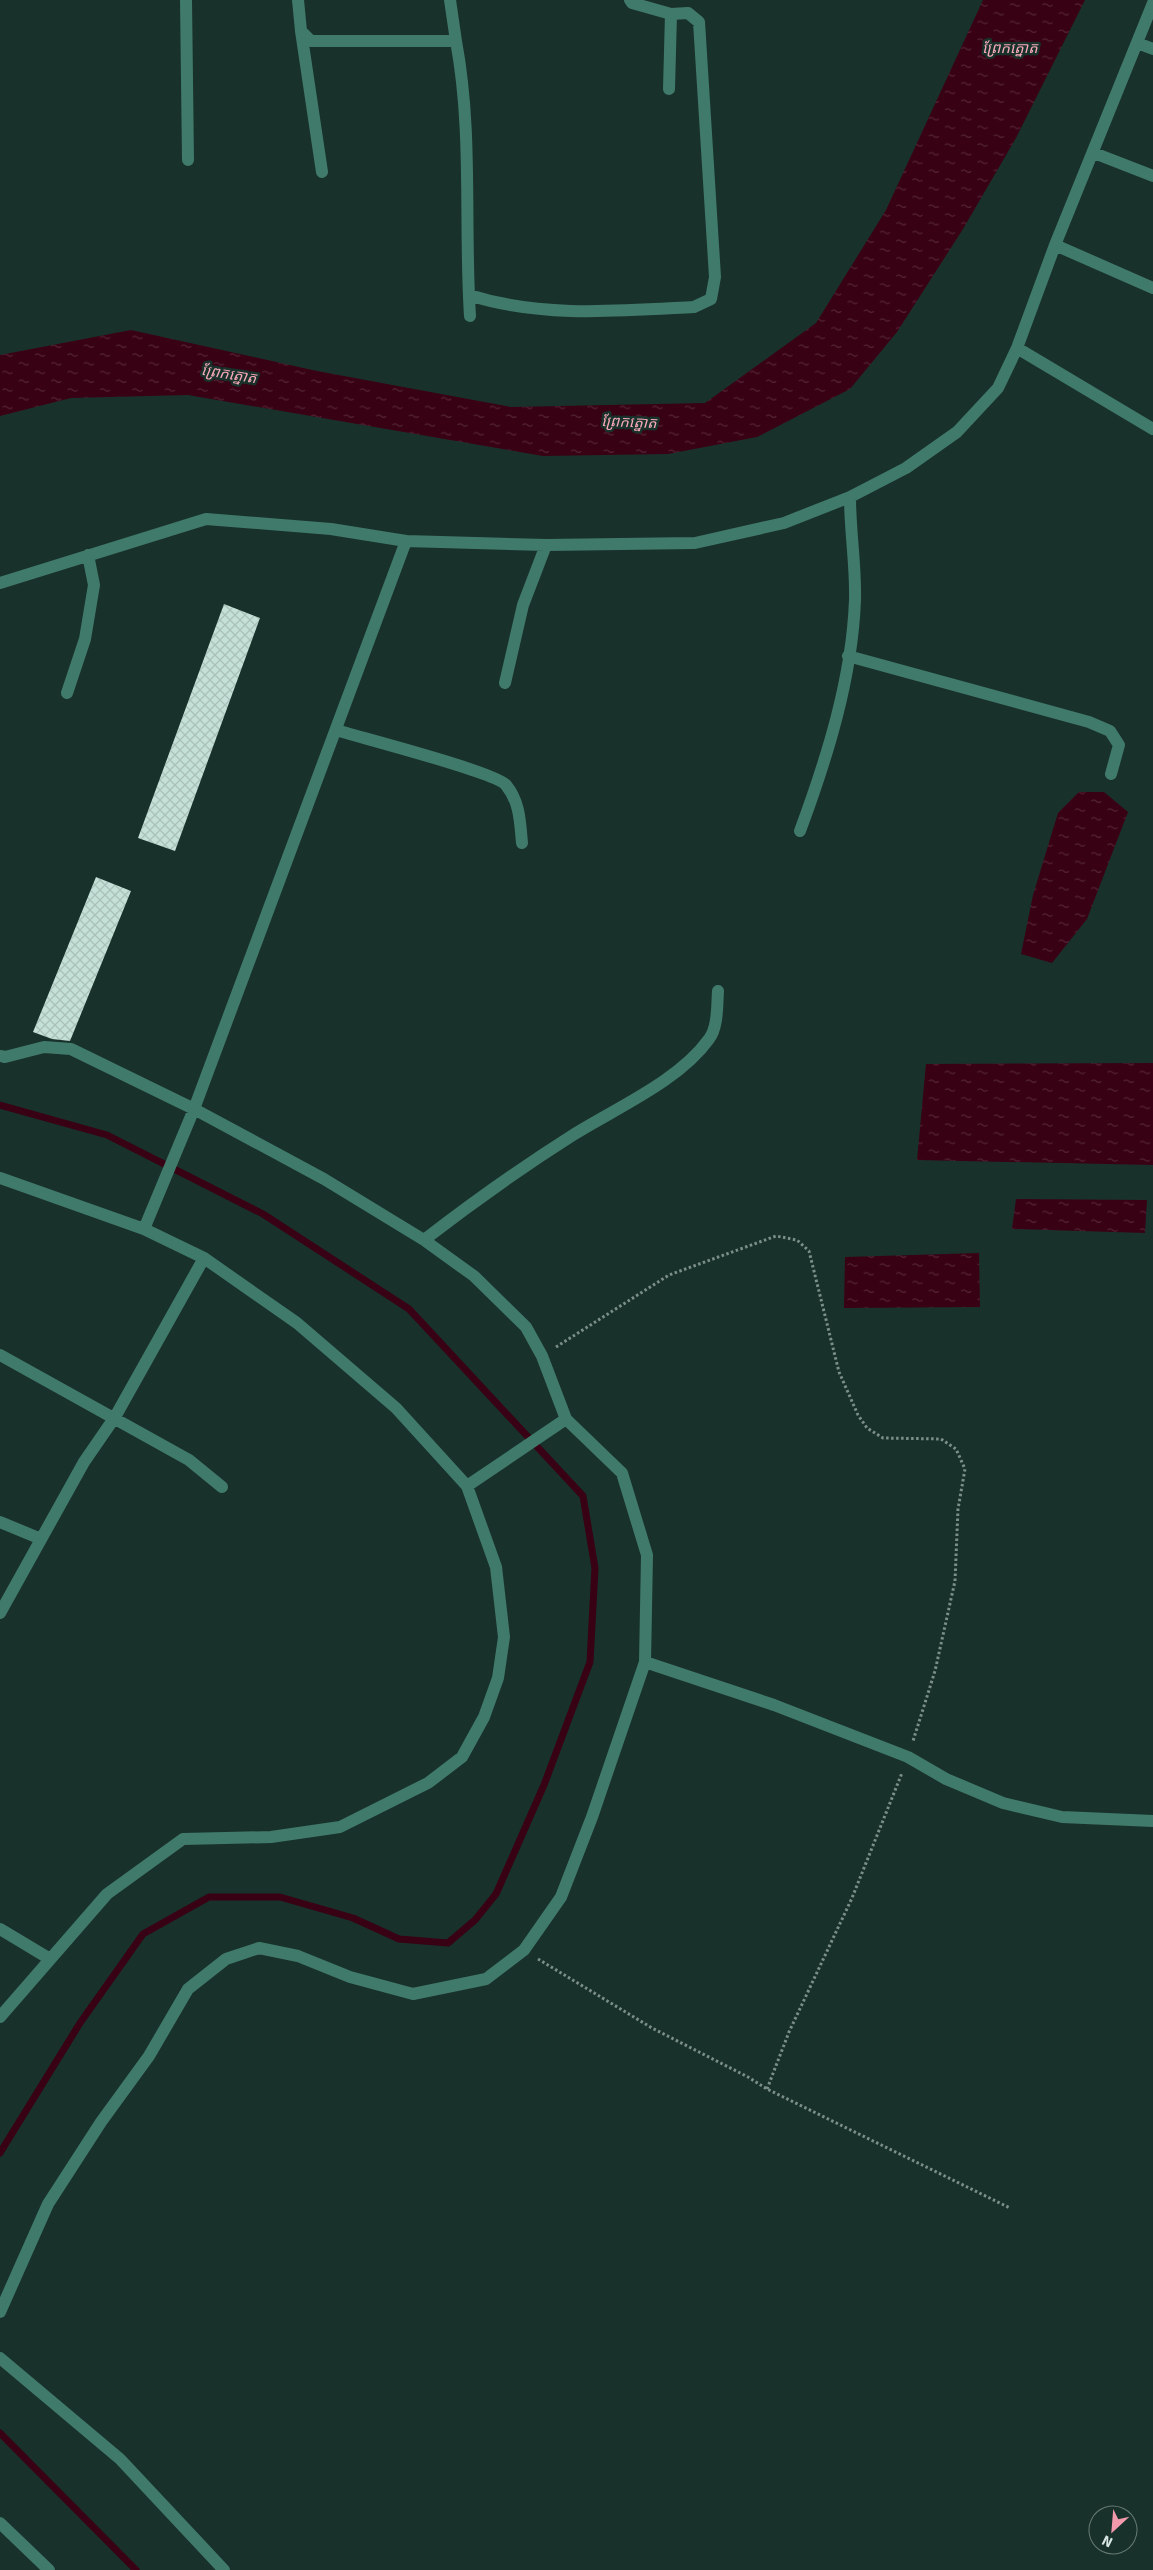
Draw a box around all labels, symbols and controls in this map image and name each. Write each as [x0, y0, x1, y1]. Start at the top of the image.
water label: ព្រែកត្នោត [982, 39, 1039, 57]
water label: ព្រែកត្នោត [200, 361, 259, 388]
water label: ព្រែកត្នោត [601, 412, 658, 432]
north arrow [1088, 2505, 1138, 2555]
text: N [1099, 2531, 1116, 2551]

